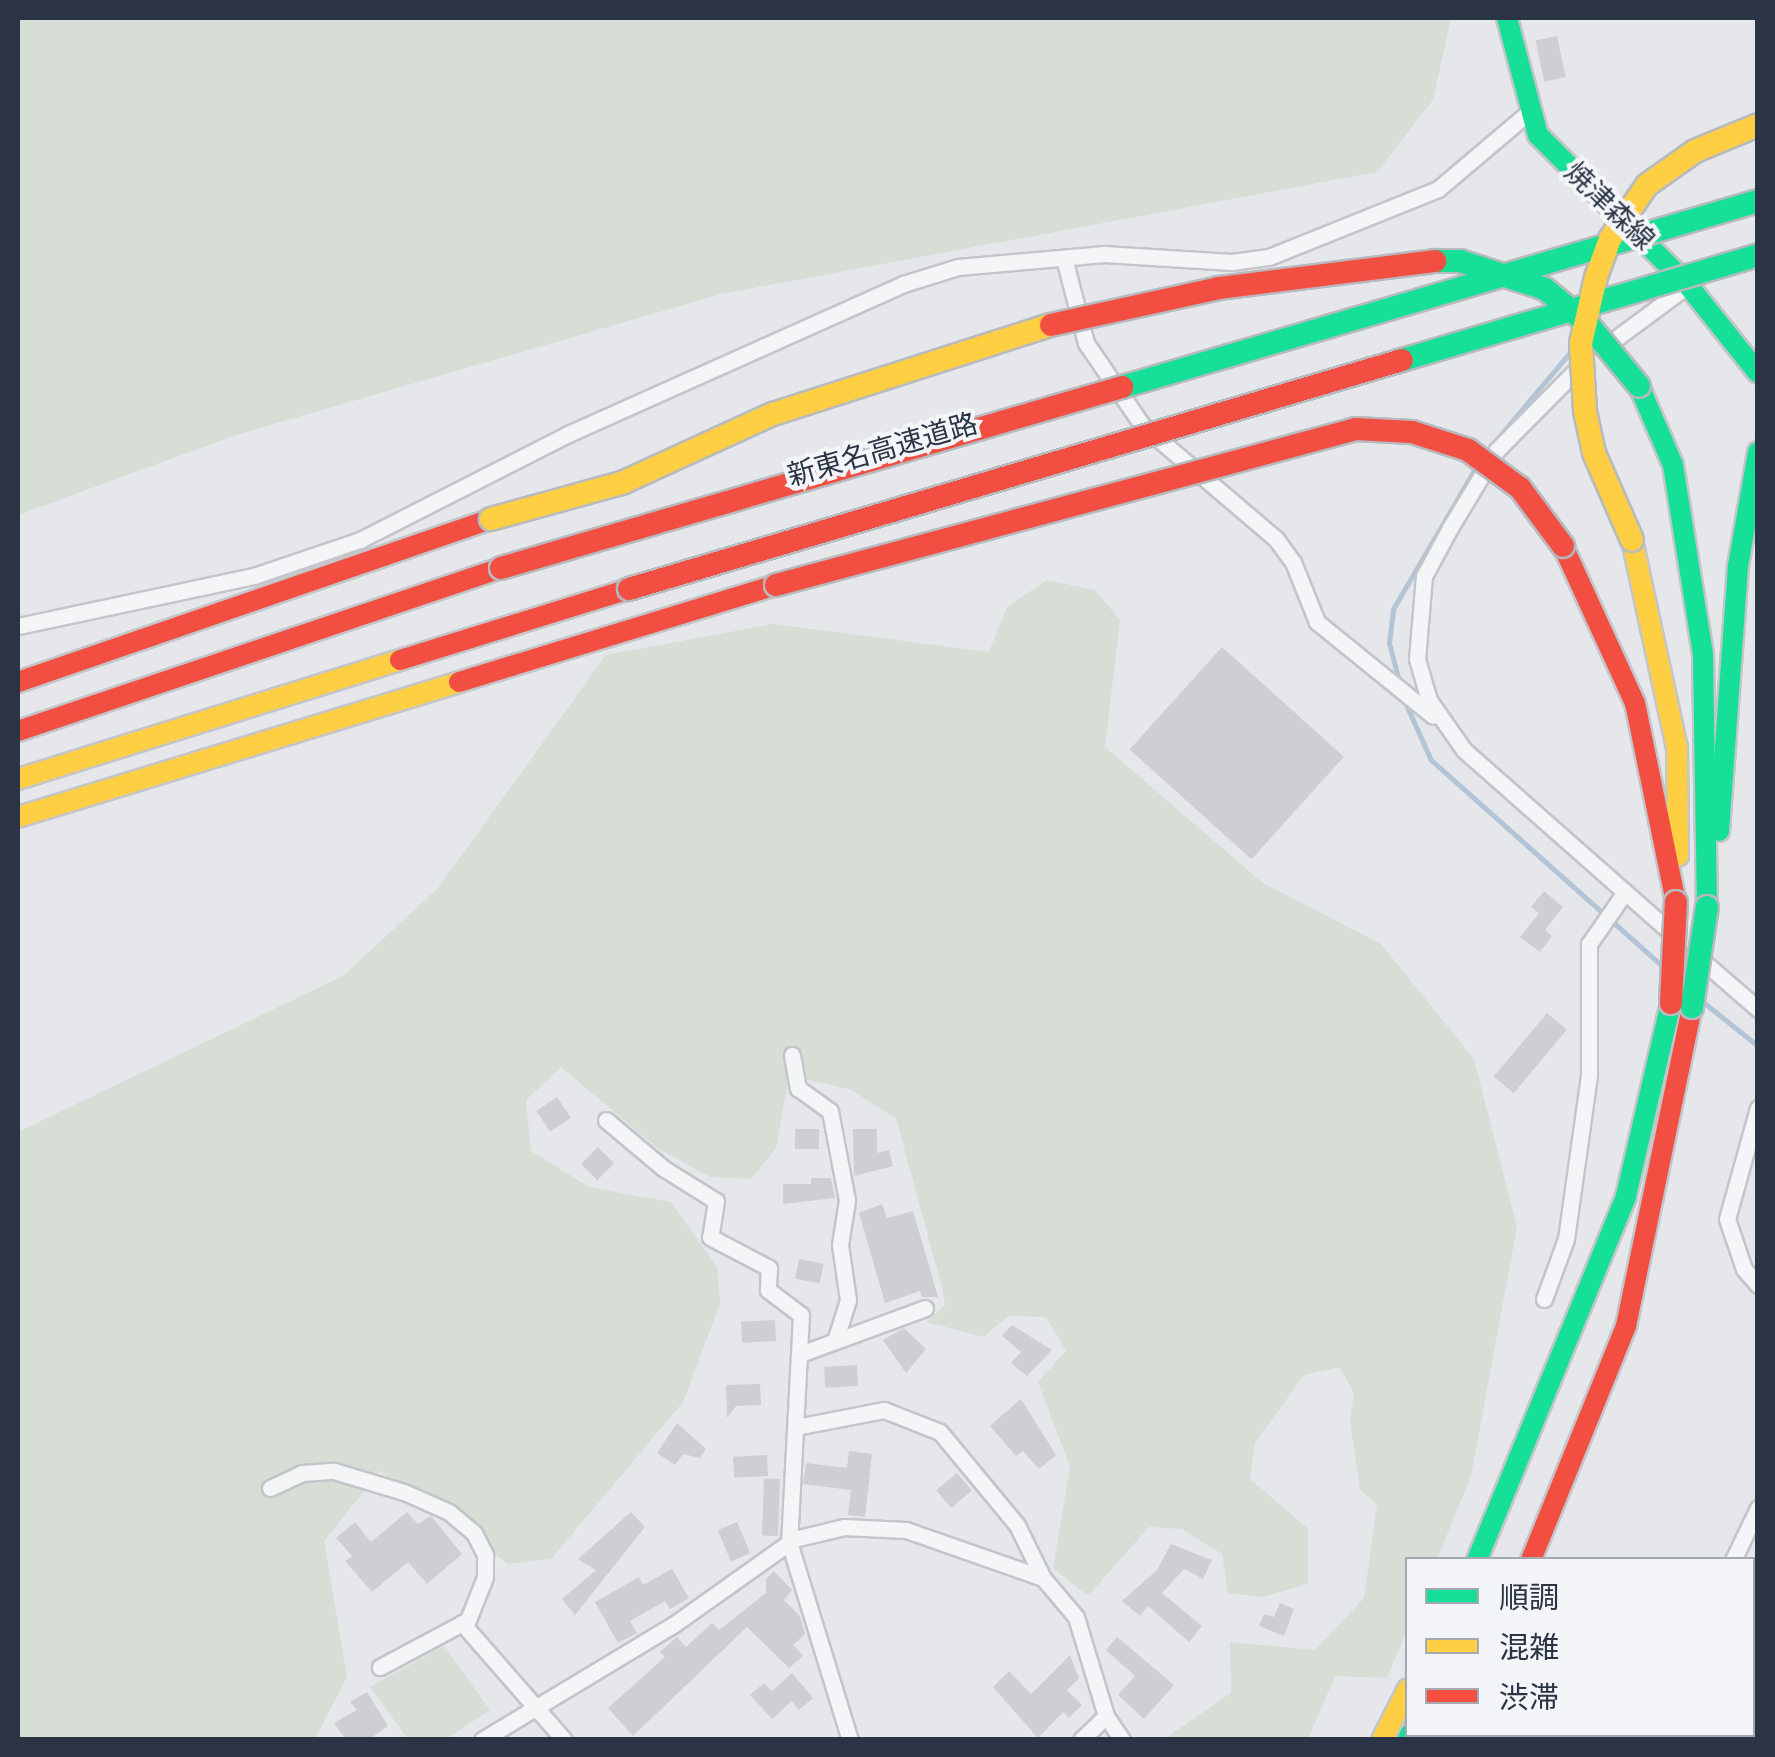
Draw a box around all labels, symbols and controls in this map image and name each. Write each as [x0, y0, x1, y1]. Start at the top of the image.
street label: 焼津森線 [1556, 157, 1660, 259]
street label: 新東名高速道路 [784, 409, 982, 495]
legend [1405, 1557, 1755, 1737]
text: 順調 [1499, 1582, 1559, 1619]
text: 混雑 [1499, 1632, 1559, 1669]
text: 渋滞 [1499, 1682, 1559, 1719]

